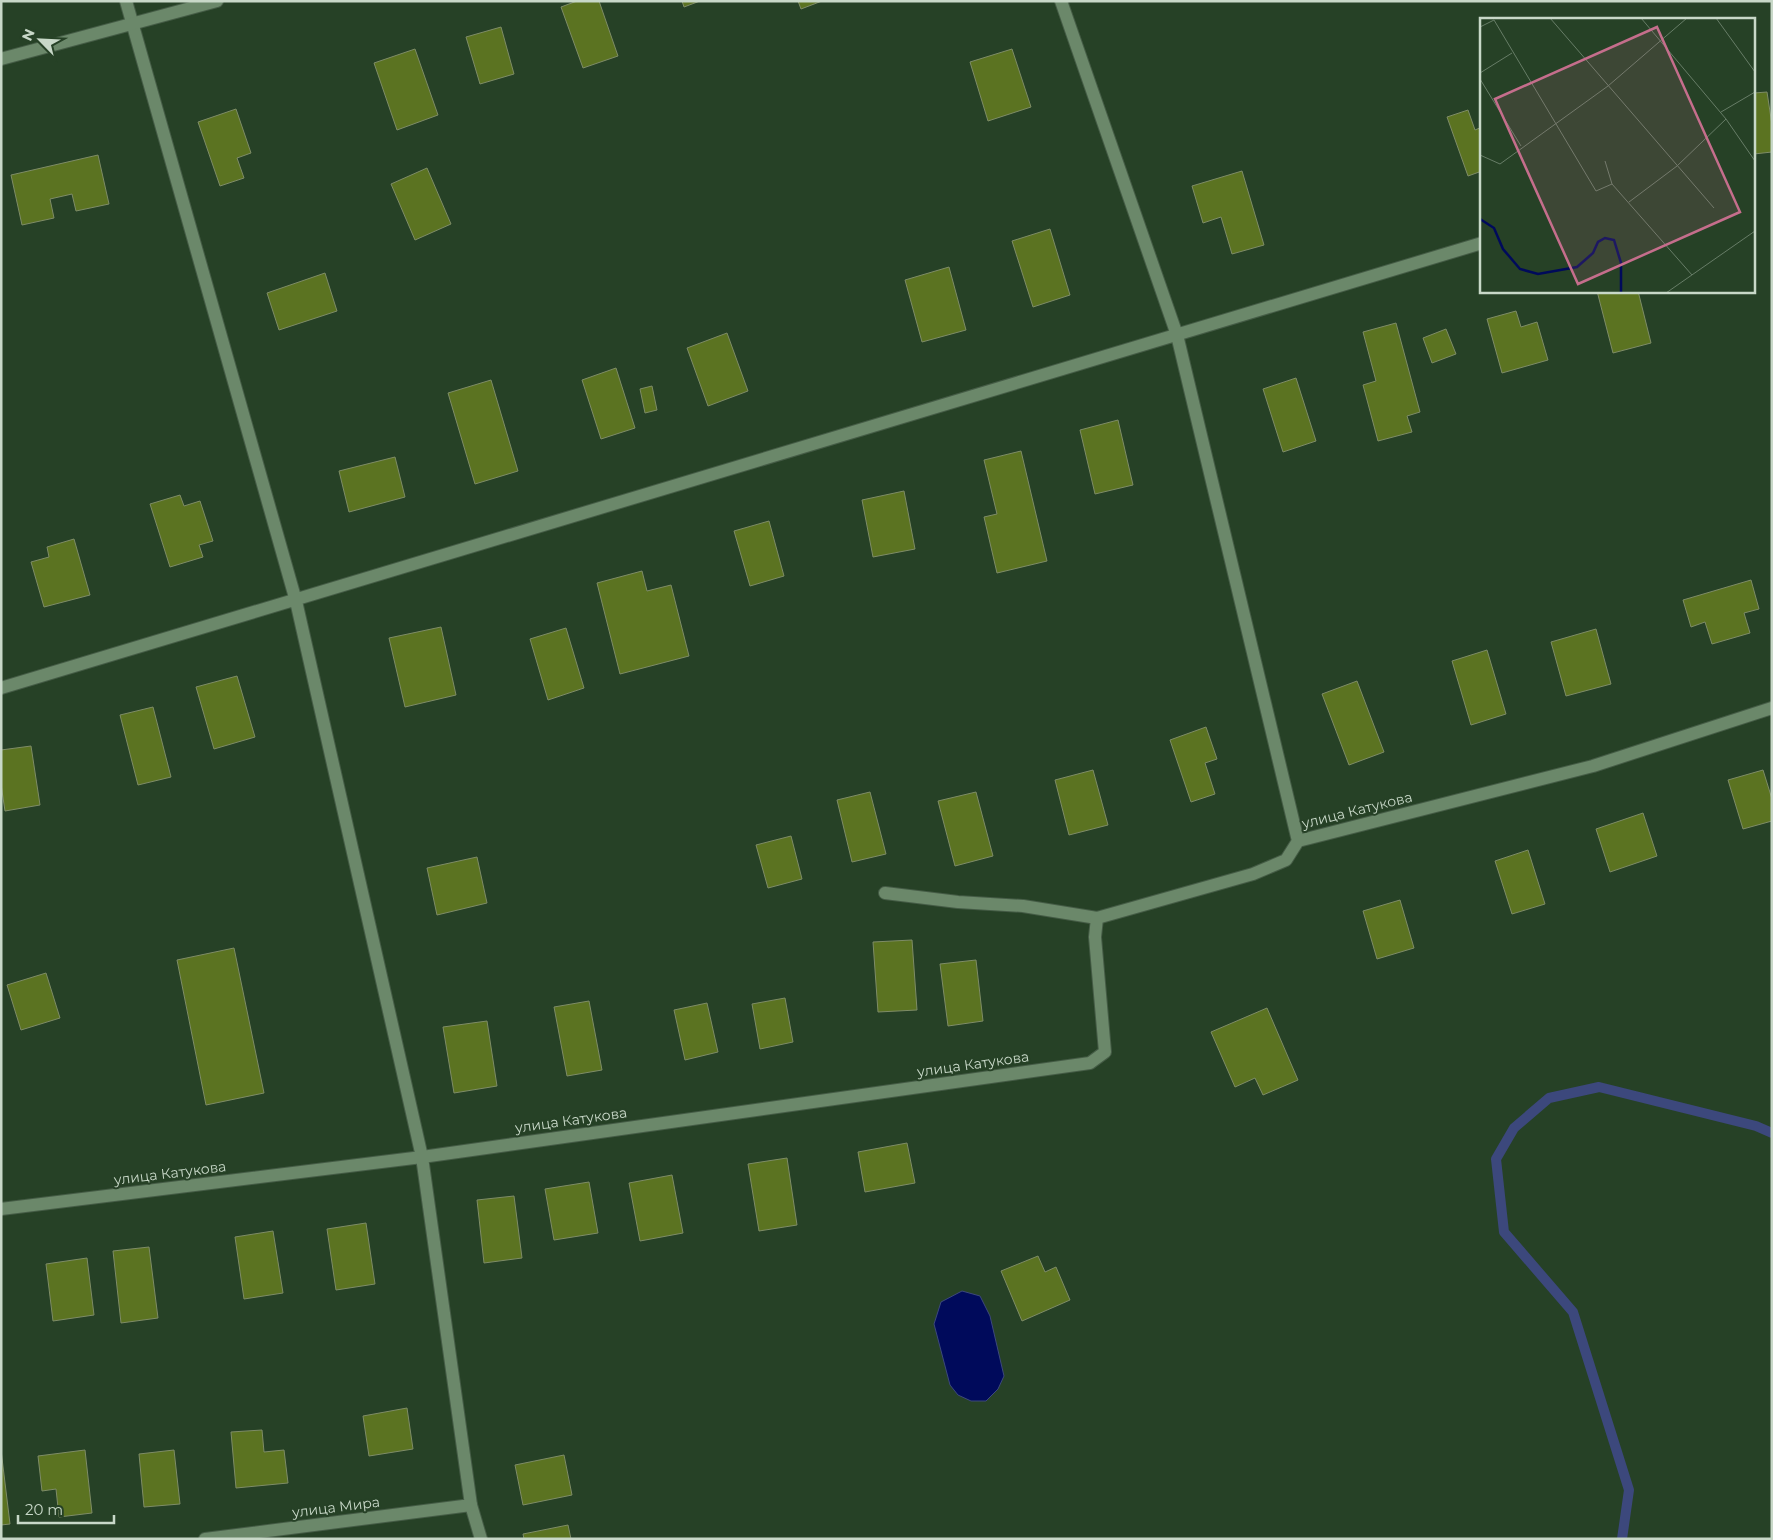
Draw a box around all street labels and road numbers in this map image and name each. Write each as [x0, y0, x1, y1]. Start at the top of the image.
street label: улица Катукова [1299, 788, 1414, 833]
street label: улица Катукова [915, 1047, 1030, 1081]
street label: улица Катукова [513, 1103, 628, 1137]
street label: улица Катукова [112, 1157, 227, 1189]
street label: улица Мира [290, 1493, 381, 1521]

